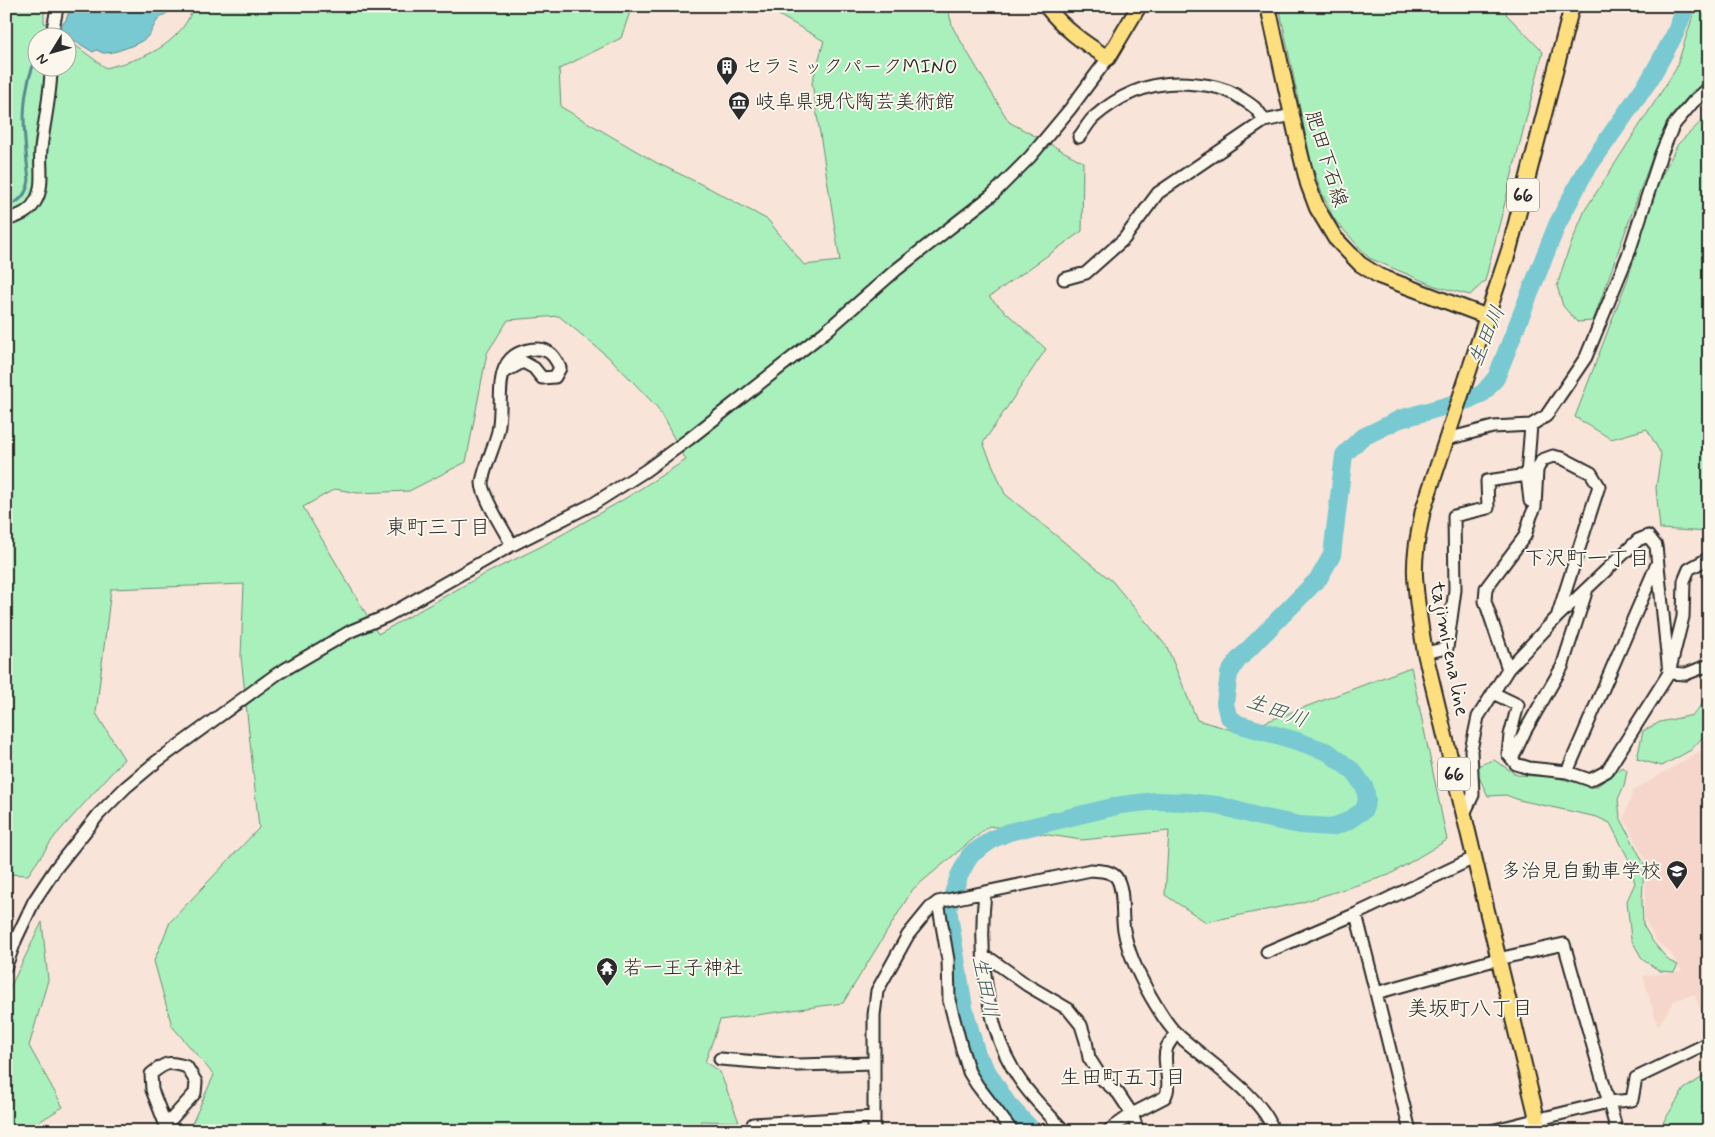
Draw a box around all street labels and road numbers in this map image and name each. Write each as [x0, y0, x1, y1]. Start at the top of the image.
street label: 肥田下石線 [1298, 107, 1354, 211]
road number: 66 [1507, 178, 1539, 212]
street label: tajimi-ena line [1423, 579, 1475, 719]
road number: 66 [1438, 758, 1470, 791]

